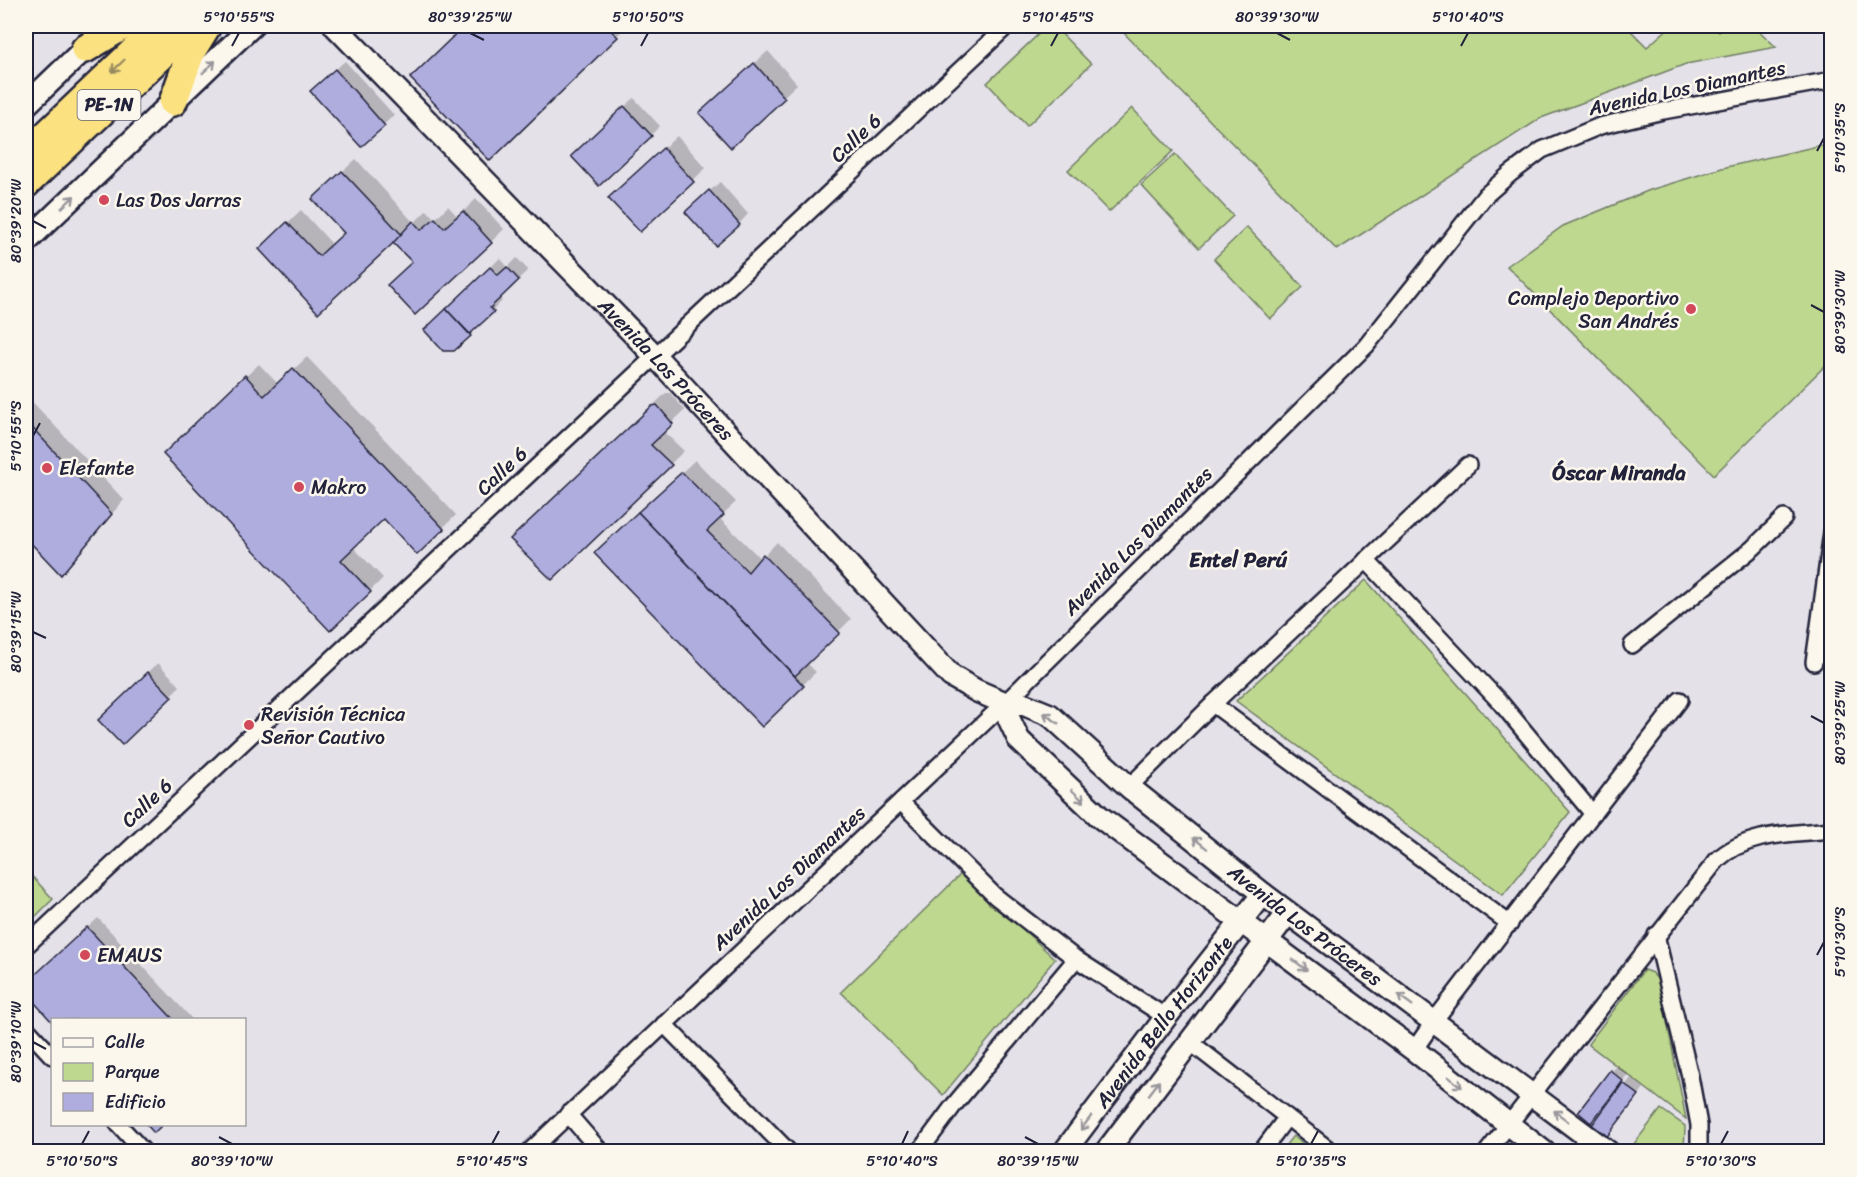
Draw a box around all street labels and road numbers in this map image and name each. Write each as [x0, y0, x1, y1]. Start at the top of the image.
street label: Avenida Los Diamantes [1584, 50, 1790, 126]
road number: PE-1N [78, 90, 140, 120]
street label: Calle 6 [822, 104, 890, 172]
street label: Avenida Los Próceres [589, 289, 744, 450]
street label: Calle 6 [468, 437, 536, 505]
street label: Avenida Los Diamantes [1054, 457, 1222, 625]
street label: Calle 6 [113, 769, 181, 837]
street label: Avenida Los Diamantes [703, 796, 875, 960]
street label: Avenida Los Próceres [1219, 854, 1391, 996]
street label: Avenida Bello Horizonte [1085, 927, 1242, 1116]

